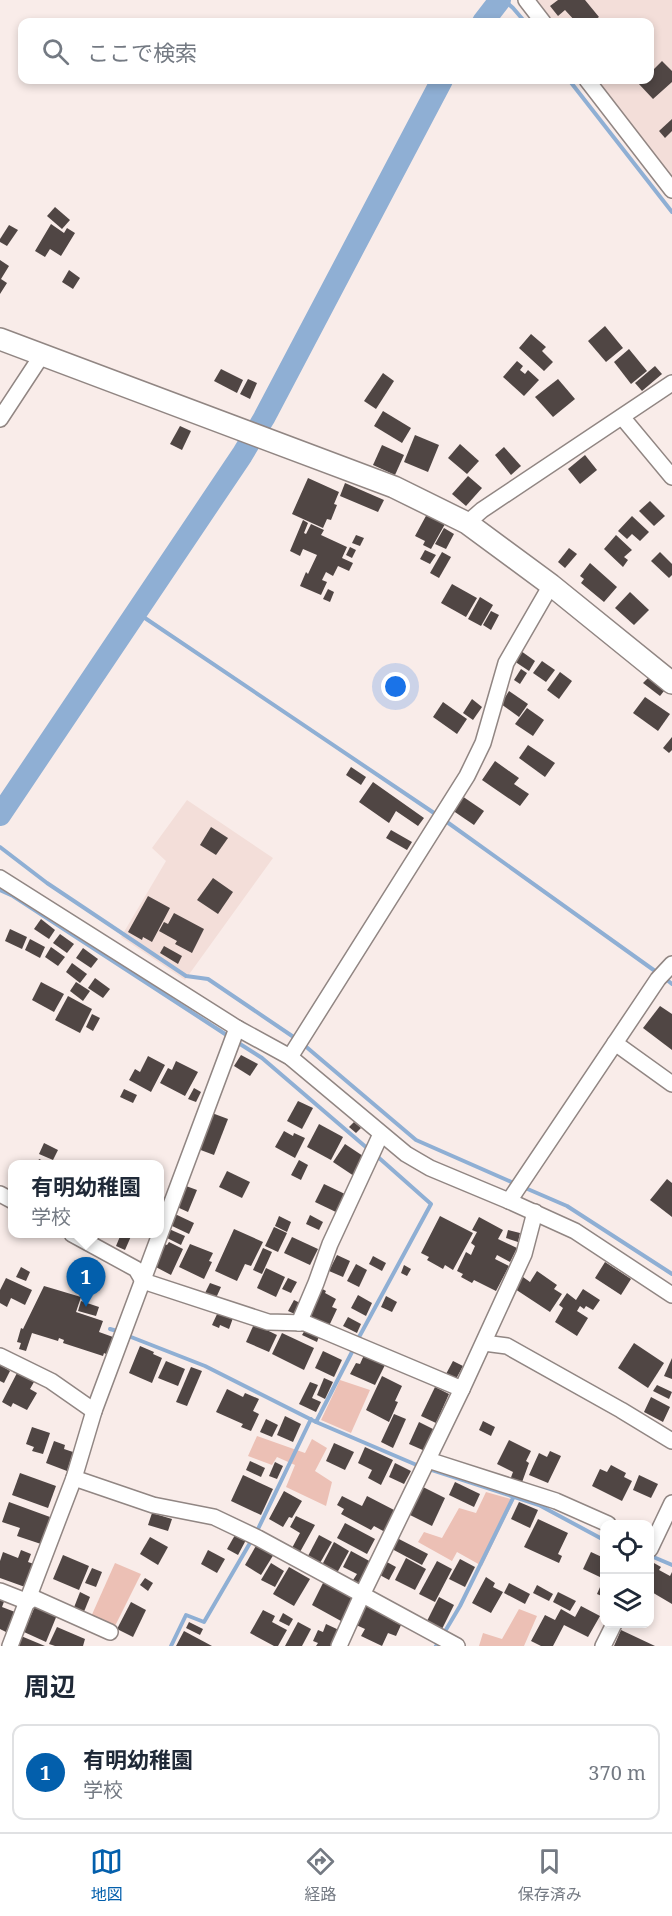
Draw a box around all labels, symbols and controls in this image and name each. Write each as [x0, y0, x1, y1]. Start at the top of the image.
search box [18, 18, 654, 84]
icon: search [39, 35, 72, 68]
text: ここで検索 [87, 37, 197, 67]
your location [381, 672, 410, 701]
popup [8, 1160, 164, 1238]
text: 有明幼稚園 [31, 1171, 141, 1201]
text: 学校 [31, 1203, 71, 1230]
pin: 1 [66, 1258, 106, 1307]
map controls [600, 1520, 654, 1628]
button: locate [600, 1520, 654, 1574]
button: layers [600, 1574, 654, 1628]
text: 周辺 [24, 1668, 76, 1704]
text: 有明幼稚園 [83, 1744, 193, 1774]
text: 1 [40, 1759, 51, 1786]
text: 370 m [588, 1759, 646, 1786]
text: 学校 [83, 1776, 123, 1803]
tab: 地図 [90, 1845, 123, 1905]
tab: 経路 [304, 1845, 337, 1905]
tab: 保存済み [518, 1845, 582, 1905]

